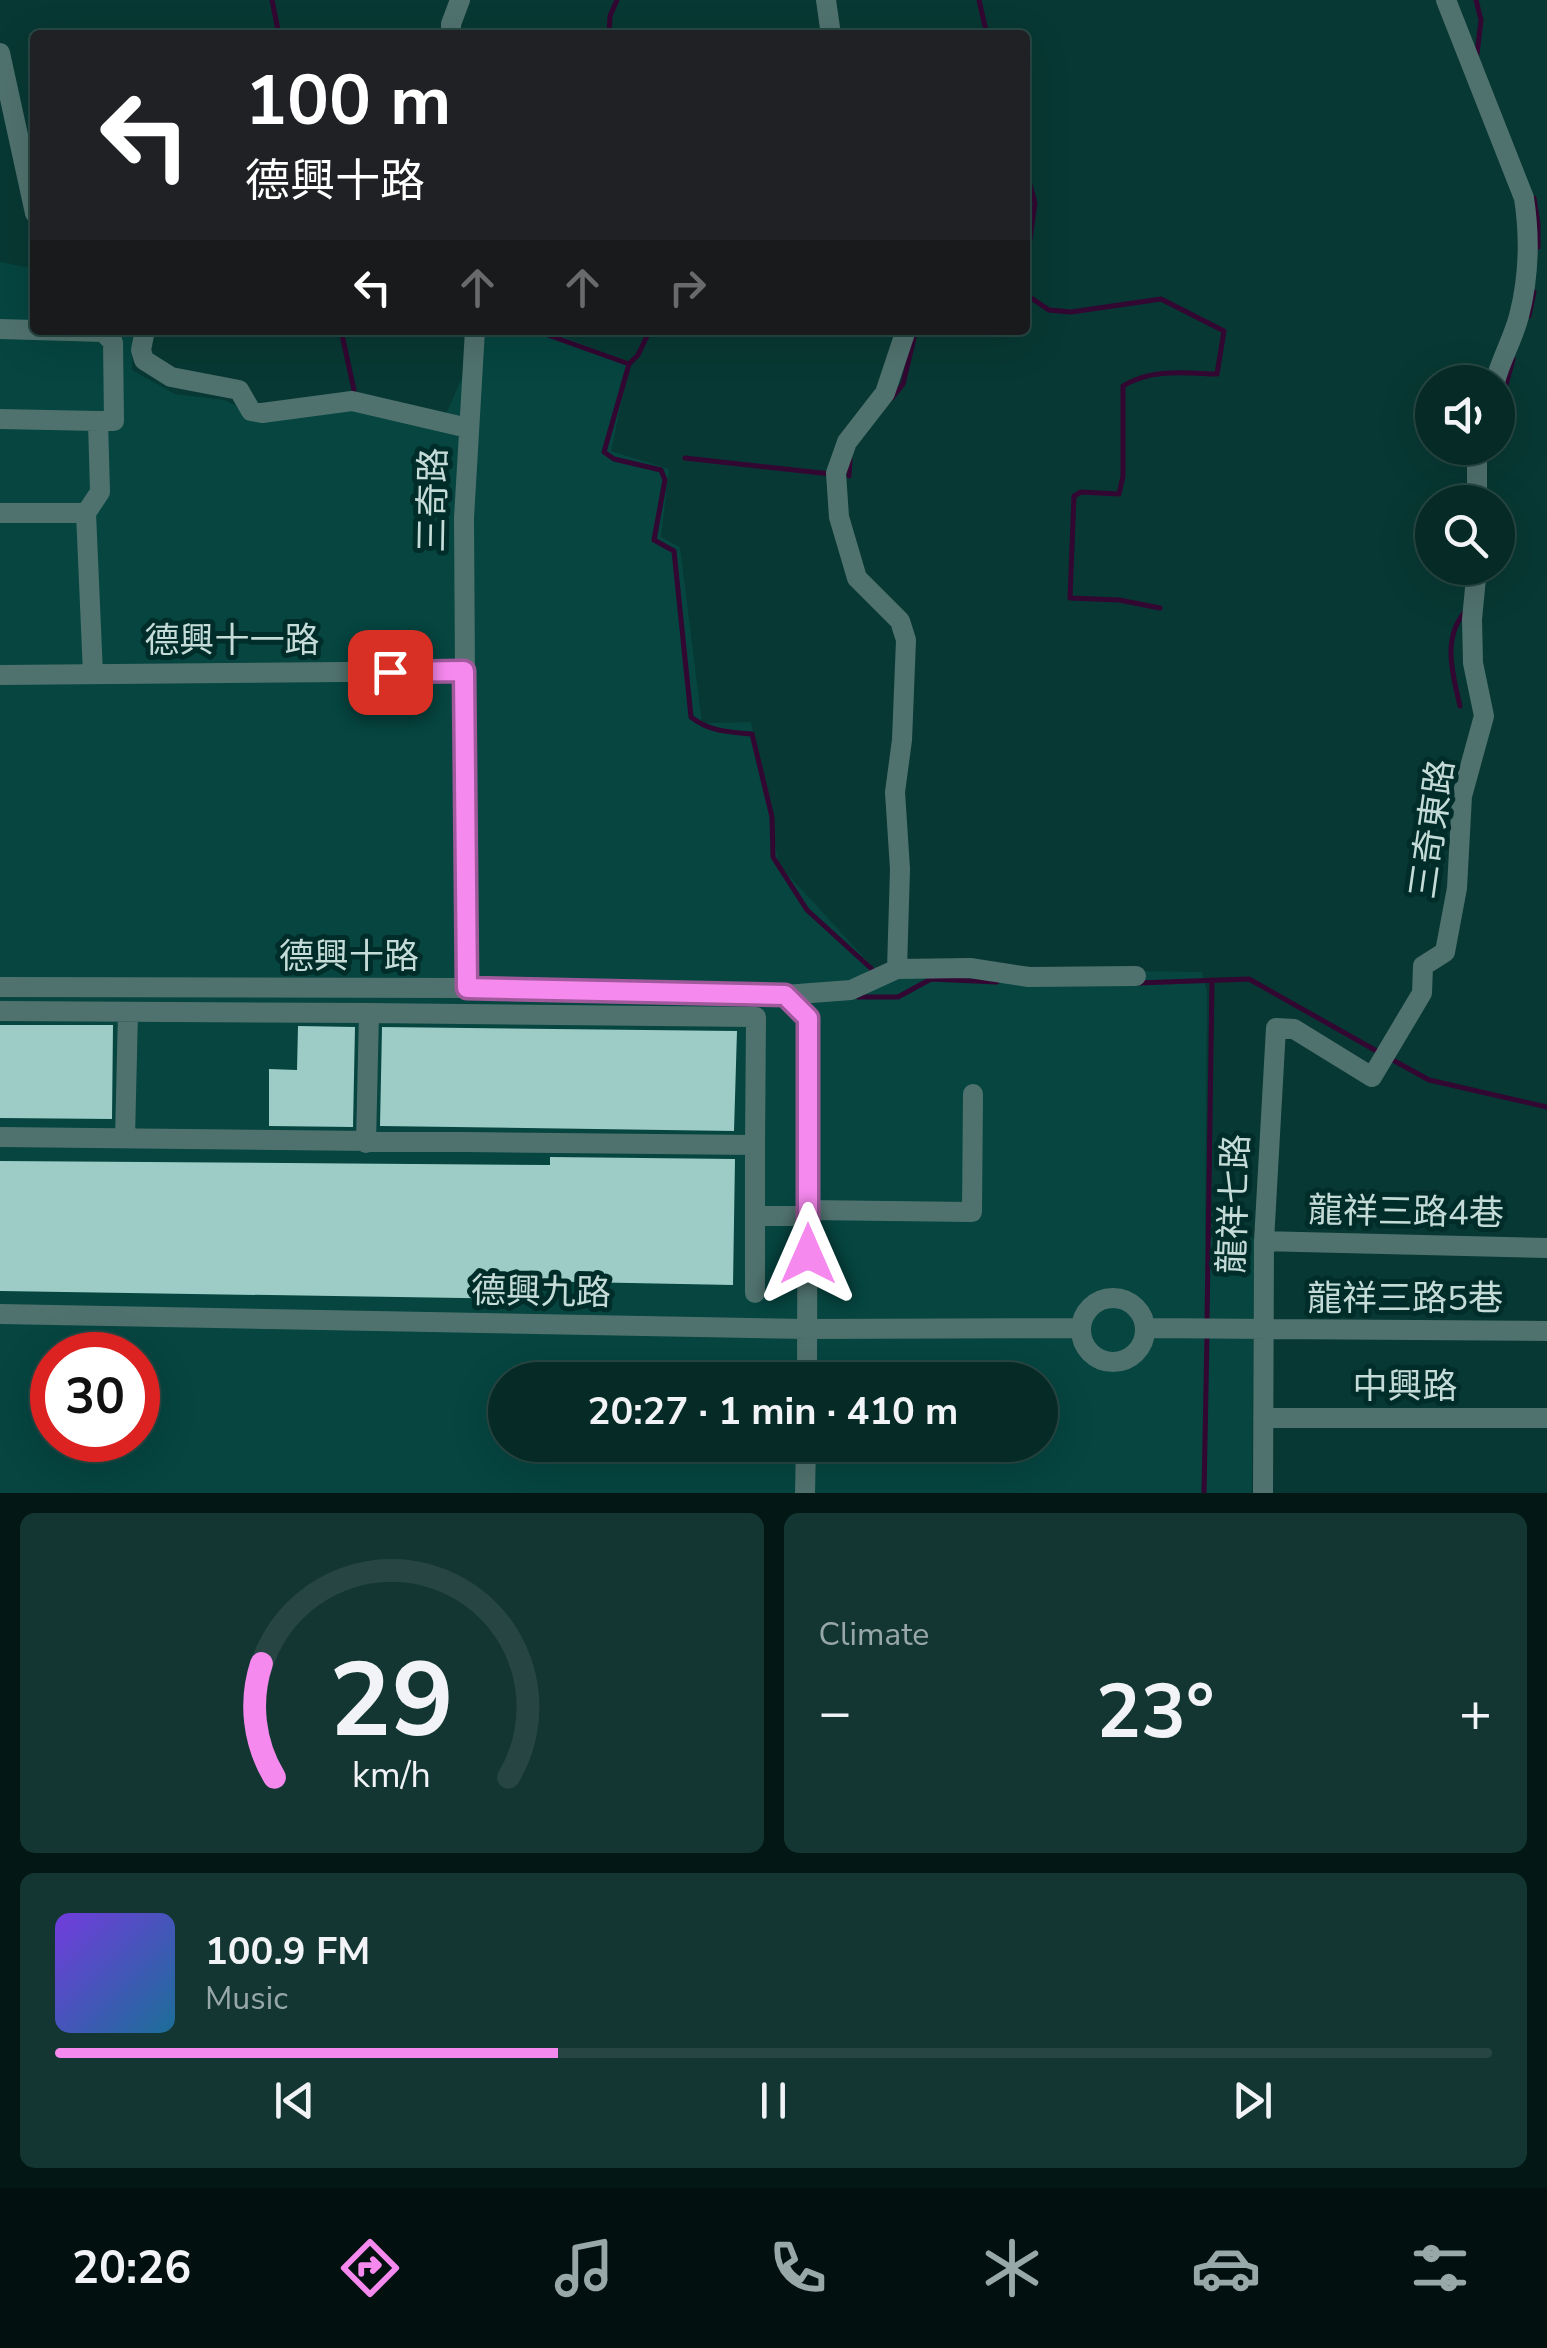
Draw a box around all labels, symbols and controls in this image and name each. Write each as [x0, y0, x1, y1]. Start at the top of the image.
text: 100 m [245, 53, 451, 149]
icon: left [80, 70, 210, 200]
text: 德興十路 [245, 151, 425, 212]
icon: left [345, 260, 400, 315]
icon: ahead [450, 260, 505, 315]
icon: ahead [555, 260, 610, 315]
icon: right [660, 260, 715, 315]
map controls [1415, 365, 1515, 585]
button: sound [1415, 365, 1515, 465]
street label: 三奇路 [409, 447, 457, 553]
button: search [1415, 485, 1515, 585]
street label: 德興十一路 [144, 617, 320, 664]
pin [348, 630, 433, 715]
icon: arrive [363, 645, 418, 700]
street label: 三奇東路 [1399, 756, 1465, 902]
street label: 德興十路 [279, 933, 419, 980]
street label: 龍祥七路 [1208, 1133, 1260, 1275]
street label: 龍祥三路4巷 [1308, 1187, 1504, 1237]
position arrow [756, 1202, 860, 1306]
street label: 德興九路 [471, 1267, 611, 1317]
street label: 龍祥三路5巷 [1307, 1275, 1503, 1322]
speed limit sign: 30 [30, 1332, 160, 1462]
street label: 中興路 [1352, 1363, 1458, 1410]
text: 20:27 · 1 min · 410 m [588, 1386, 958, 1437]
text: Climate [819, 1613, 929, 1656]
text: 29 [329, 1630, 454, 1772]
text: 23° [1096, 1661, 1214, 1763]
text: − [819, 1675, 852, 1750]
text: + [1459, 1675, 1492, 1750]
text: km/h [352, 1751, 431, 1800]
text: 100.9 FM [205, 1926, 370, 1977]
text: Music [205, 1977, 288, 2020]
icon: previous [267, 2073, 322, 2128]
icon: pause [746, 2073, 801, 2128]
icon: next [1225, 2073, 1280, 2128]
icon: directions [335, 2233, 405, 2303]
icon: music [549, 2233, 619, 2303]
icon: phone [763, 2233, 833, 2303]
icon: climate [977, 2233, 1047, 2303]
icon: car [1191, 2233, 1261, 2303]
icon: filters [1405, 2233, 1475, 2303]
text: 20:26 [72, 2238, 191, 2299]

